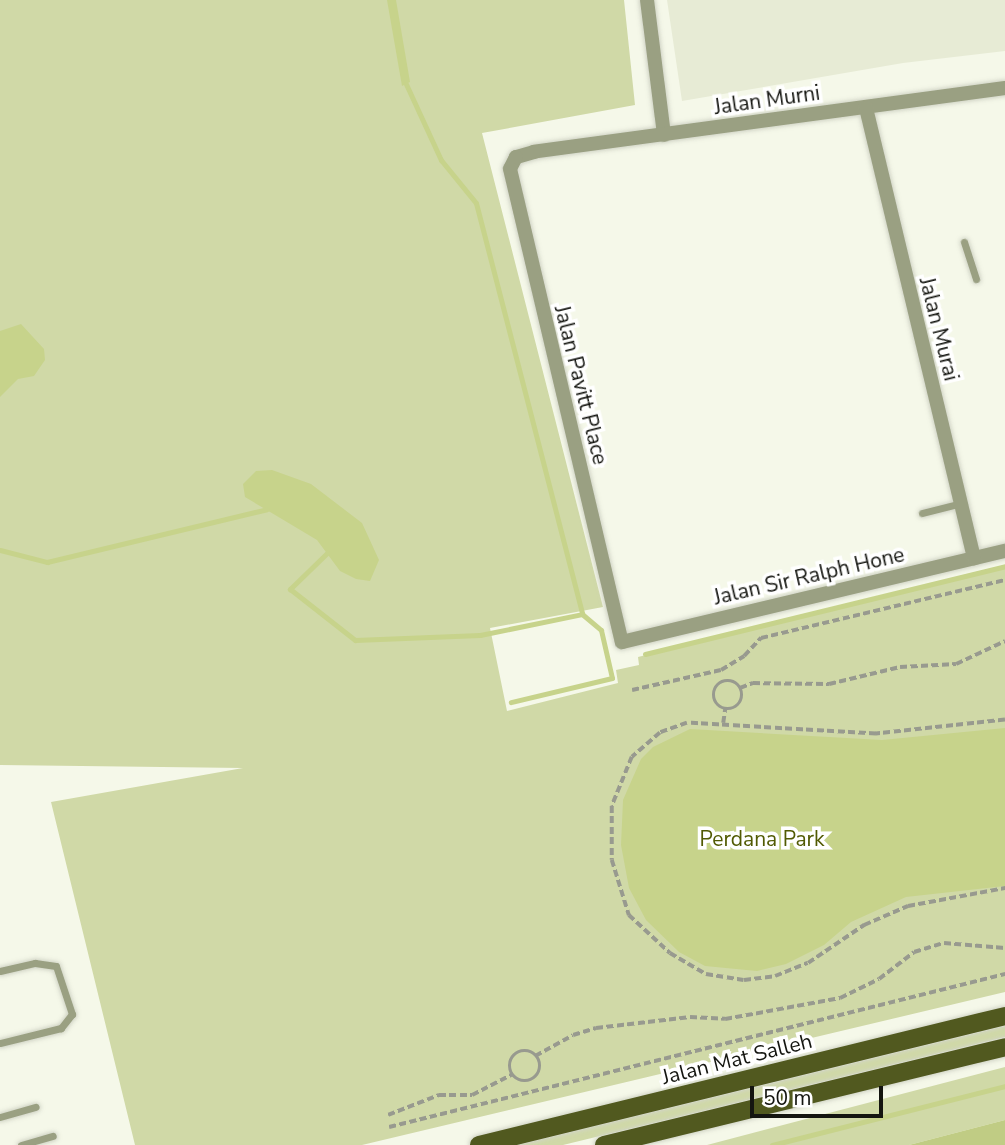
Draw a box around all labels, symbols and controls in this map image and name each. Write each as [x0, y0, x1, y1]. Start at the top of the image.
street label: Jalan Murni [712, 80, 822, 120]
street label: Jalan Murai [914, 275, 964, 383]
street label: Jalan Pavitt Place [549, 303, 613, 467]
street label: Jalan Sir Ralph Hone [711, 542, 907, 610]
park label: Perdana Park [699, 826, 825, 852]
street label: Jalan Mat Salleh [659, 1028, 815, 1090]
scale bar [753, 1072, 886, 1116]
text: 50 m [763, 1084, 812, 1112]

